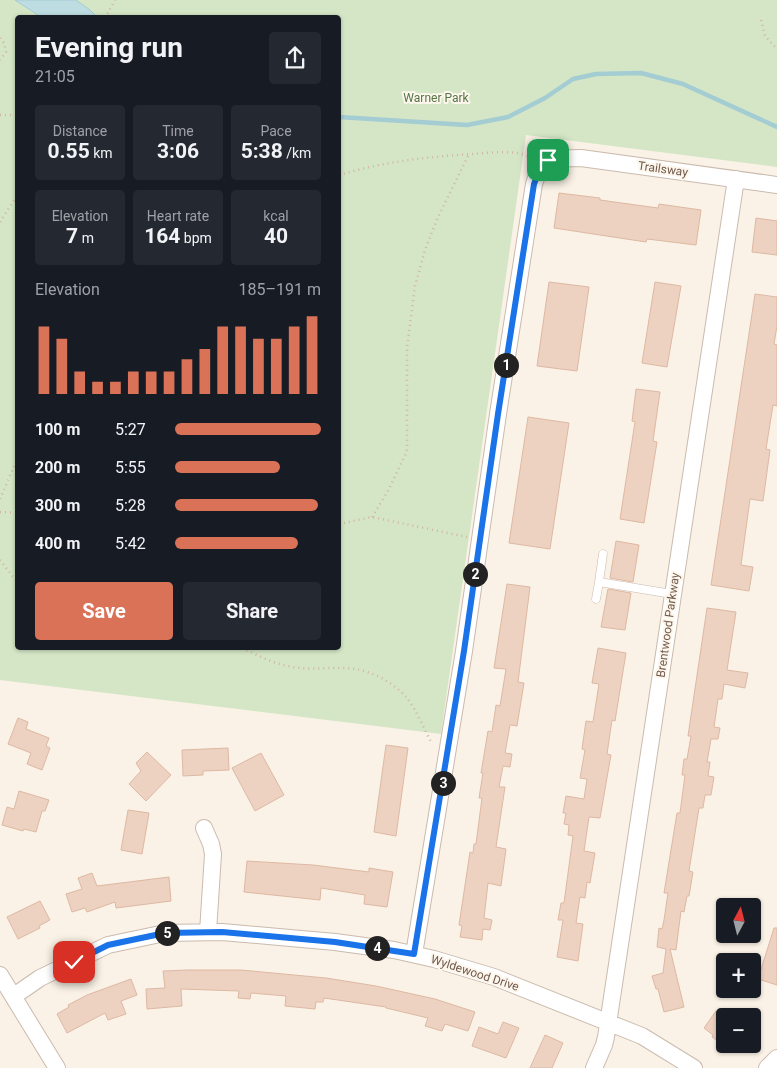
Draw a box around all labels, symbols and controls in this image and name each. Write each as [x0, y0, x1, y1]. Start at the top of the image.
text: Evening run [35, 31, 183, 64]
button: share [269, 32, 321, 84]
text: 21:05 [35, 67, 75, 86]
park label: Warner Park [403, 91, 470, 105]
text: Distance [53, 123, 107, 139]
text: Time [162, 123, 194, 139]
text: Pace [260, 123, 292, 139]
text: 0.55 [47, 139, 90, 163]
text: 3:06 [157, 139, 199, 163]
text: 5:38 [241, 139, 283, 163]
pin [527, 139, 569, 181]
text: km [90, 145, 113, 161]
text: /km [283, 145, 311, 161]
icon: arrive [534, 146, 562, 174]
street label: Trailsway [637, 159, 689, 179]
text: Elevation [52, 208, 108, 224]
text: Heart rate [147, 208, 209, 224]
text: kcal [263, 208, 289, 224]
text: 7 [66, 224, 78, 248]
text: 164 [144, 224, 180, 248]
text: 40 [264, 224, 288, 248]
text: m [78, 230, 94, 246]
text: bpm [180, 230, 212, 246]
text: Elevation [35, 280, 100, 299]
text: 185–191 m [239, 280, 321, 299]
pin: 1 [494, 352, 518, 378]
text: 1 [502, 357, 511, 373]
text: 100 m [35, 420, 80, 439]
text: 5:27 [115, 420, 146, 439]
text: 200 m [35, 458, 80, 477]
text: 5:55 [115, 458, 146, 477]
text: 300 m [35, 496, 80, 515]
text: 5:28 [115, 496, 146, 515]
text: 400 m [35, 534, 80, 553]
text: 5:42 [115, 534, 146, 553]
pin: 2 [462, 562, 488, 586]
text: 2 [471, 566, 480, 582]
street label: Brentwood Parkway [654, 571, 682, 679]
button: Save [35, 582, 173, 640]
button: Share [183, 582, 321, 640]
pin: 3 [430, 770, 456, 796]
text: 3 [439, 775, 448, 791]
north arrow [716, 898, 761, 942]
map controls [716, 898, 761, 1053]
pin: 5 [154, 920, 180, 946]
text: 5 [163, 925, 172, 941]
pin: 4 [364, 936, 390, 960]
text: 4 [373, 940, 382, 956]
pin [53, 941, 95, 983]
icon: check [60, 948, 88, 976]
street label: Wyldewood Drive [429, 952, 521, 994]
button: + [716, 953, 761, 998]
button: − [716, 1008, 761, 1053]

